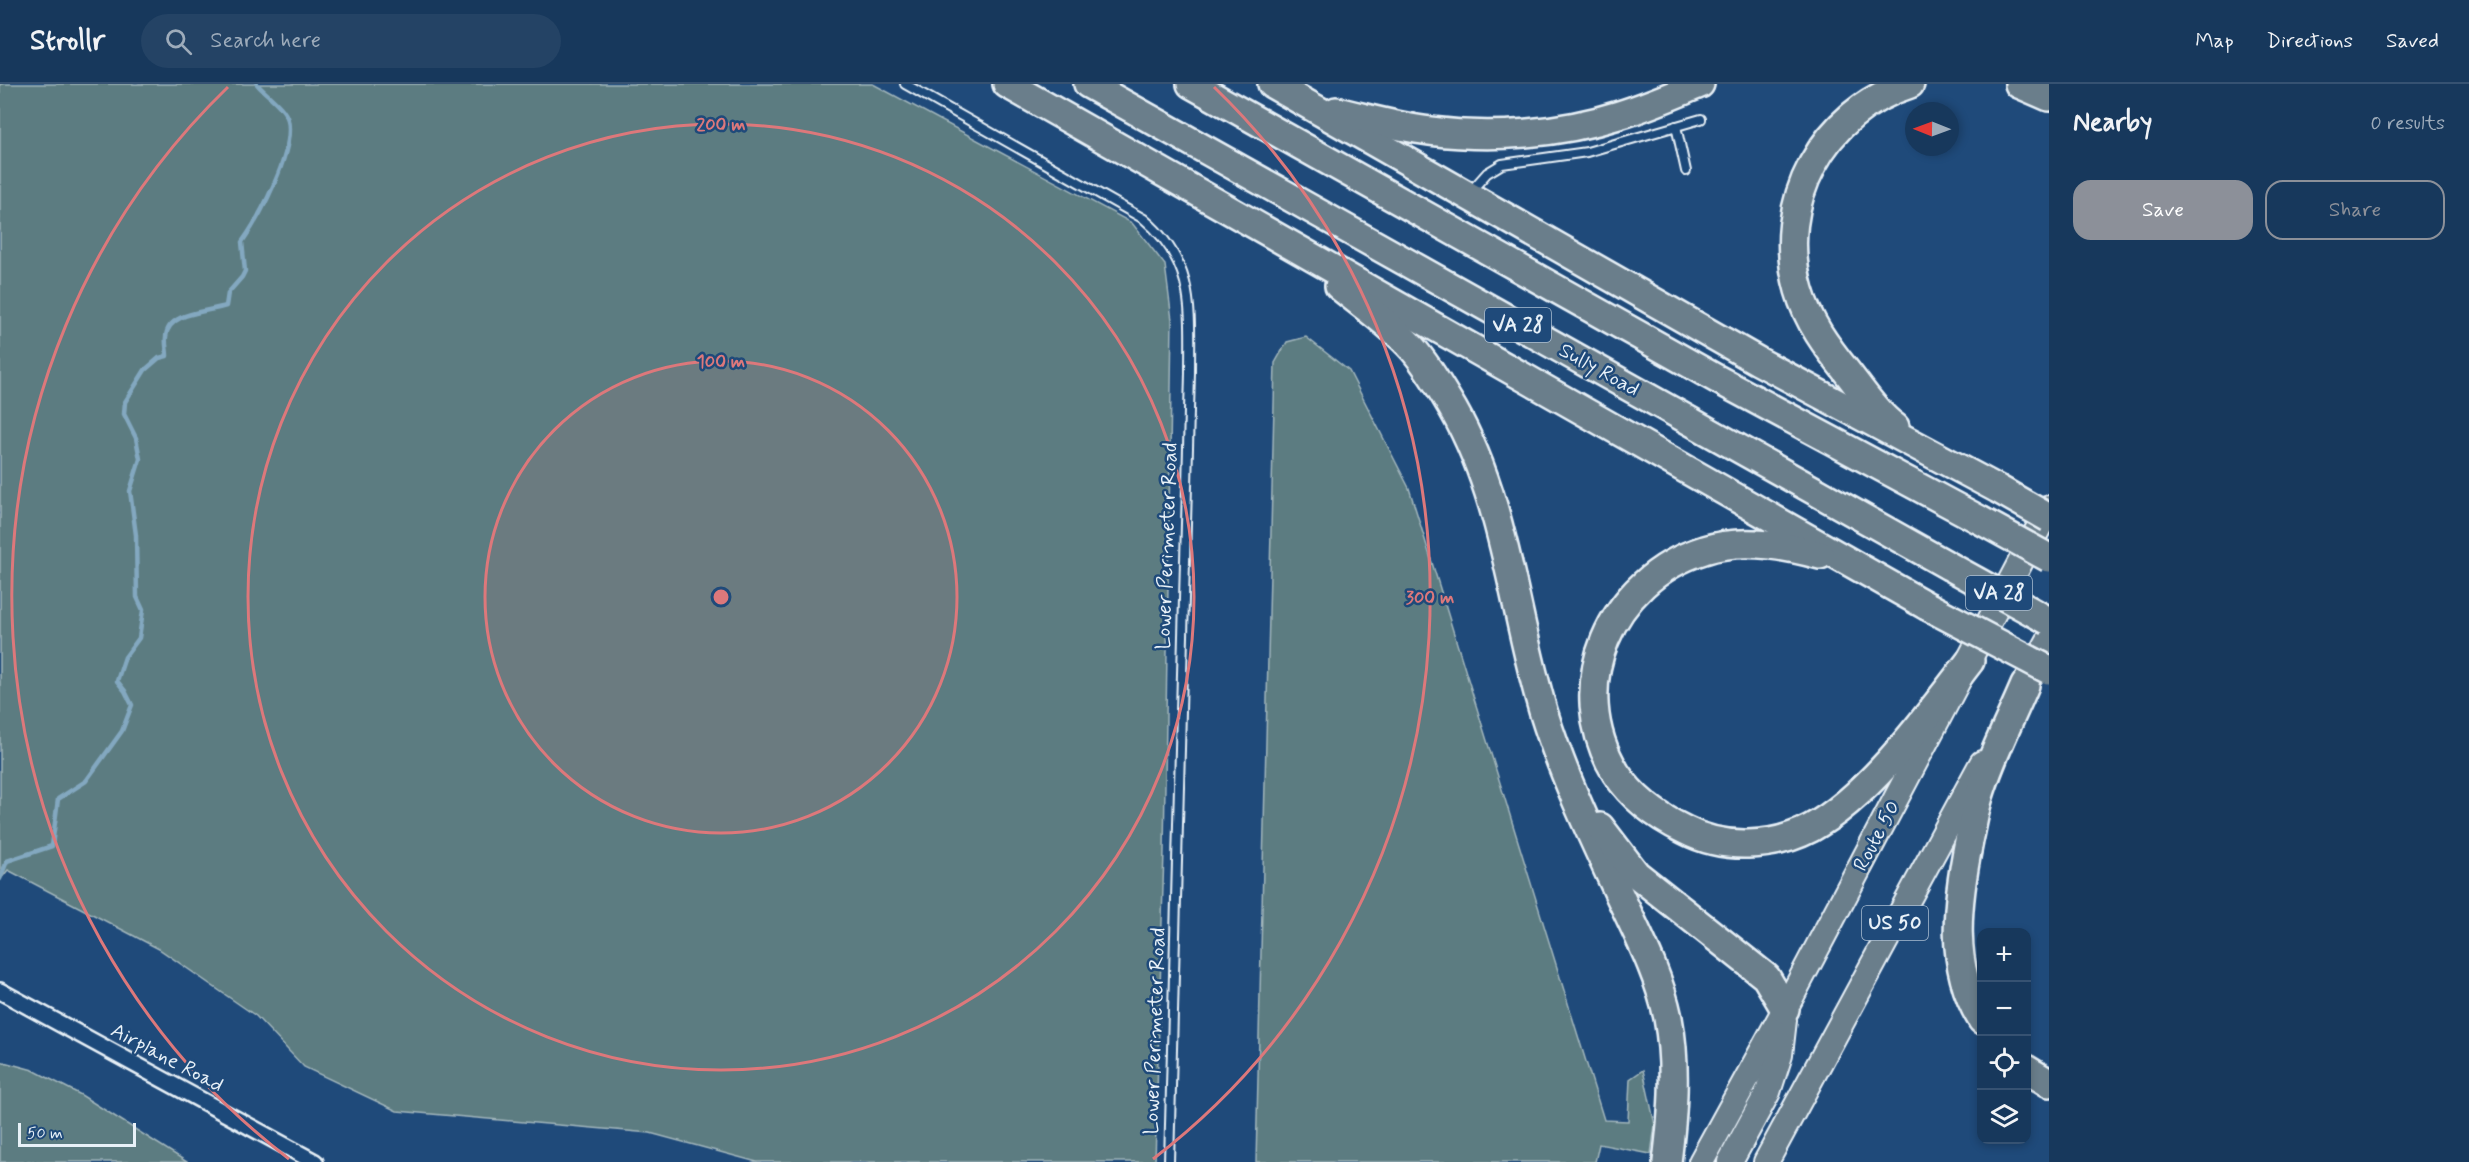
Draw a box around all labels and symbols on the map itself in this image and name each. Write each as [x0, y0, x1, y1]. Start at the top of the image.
north arrow [1905, 102, 1959, 156]
text: 200 m [696, 113, 746, 137]
road number: VA 28 [1485, 308, 1551, 342]
street label: Sully Road [1554, 336, 1644, 404]
text: 100 m [697, 350, 745, 374]
street label: Lower Perimeter Road [1149, 442, 1185, 650]
road number: VA 28 [1966, 576, 2032, 610]
text: 300 m [1406, 586, 1454, 610]
centre of rings [711, 587, 731, 607]
street label: Route 50 [1847, 796, 1907, 876]
road number: US 50 [1862, 906, 1928, 940]
street label: Lower Perimeter Road [1137, 927, 1173, 1135]
street label: Airplane Road [106, 1017, 228, 1099]
scale bar [18, 1120, 136, 1148]

